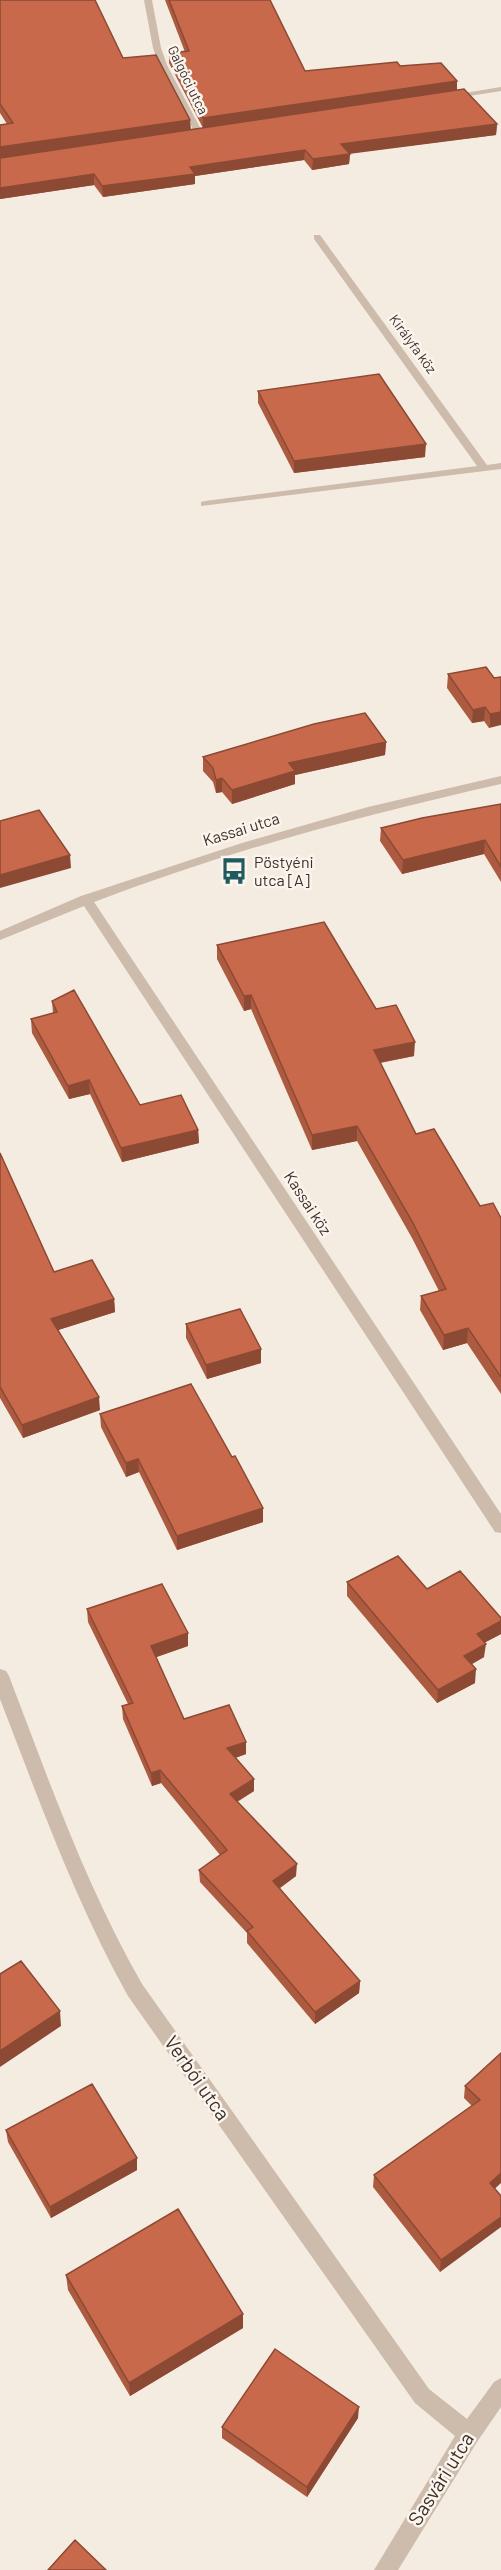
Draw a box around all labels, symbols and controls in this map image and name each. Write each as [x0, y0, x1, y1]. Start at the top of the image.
street label: Galgóci utca [165, 43, 212, 117]
street label: Királyfa köz [386, 311, 441, 377]
street label: Kassai utca [200, 808, 282, 849]
place label: Pöstyéni utca [A] [254, 852, 314, 889]
bus stop icon: Pöstyéni utca [A] [219, 856, 249, 886]
street label: Kassai köz [281, 1167, 336, 1238]
street label: Verbói utca [160, 2031, 236, 2124]
street label: Sasvári utca [402, 2428, 478, 2529]

